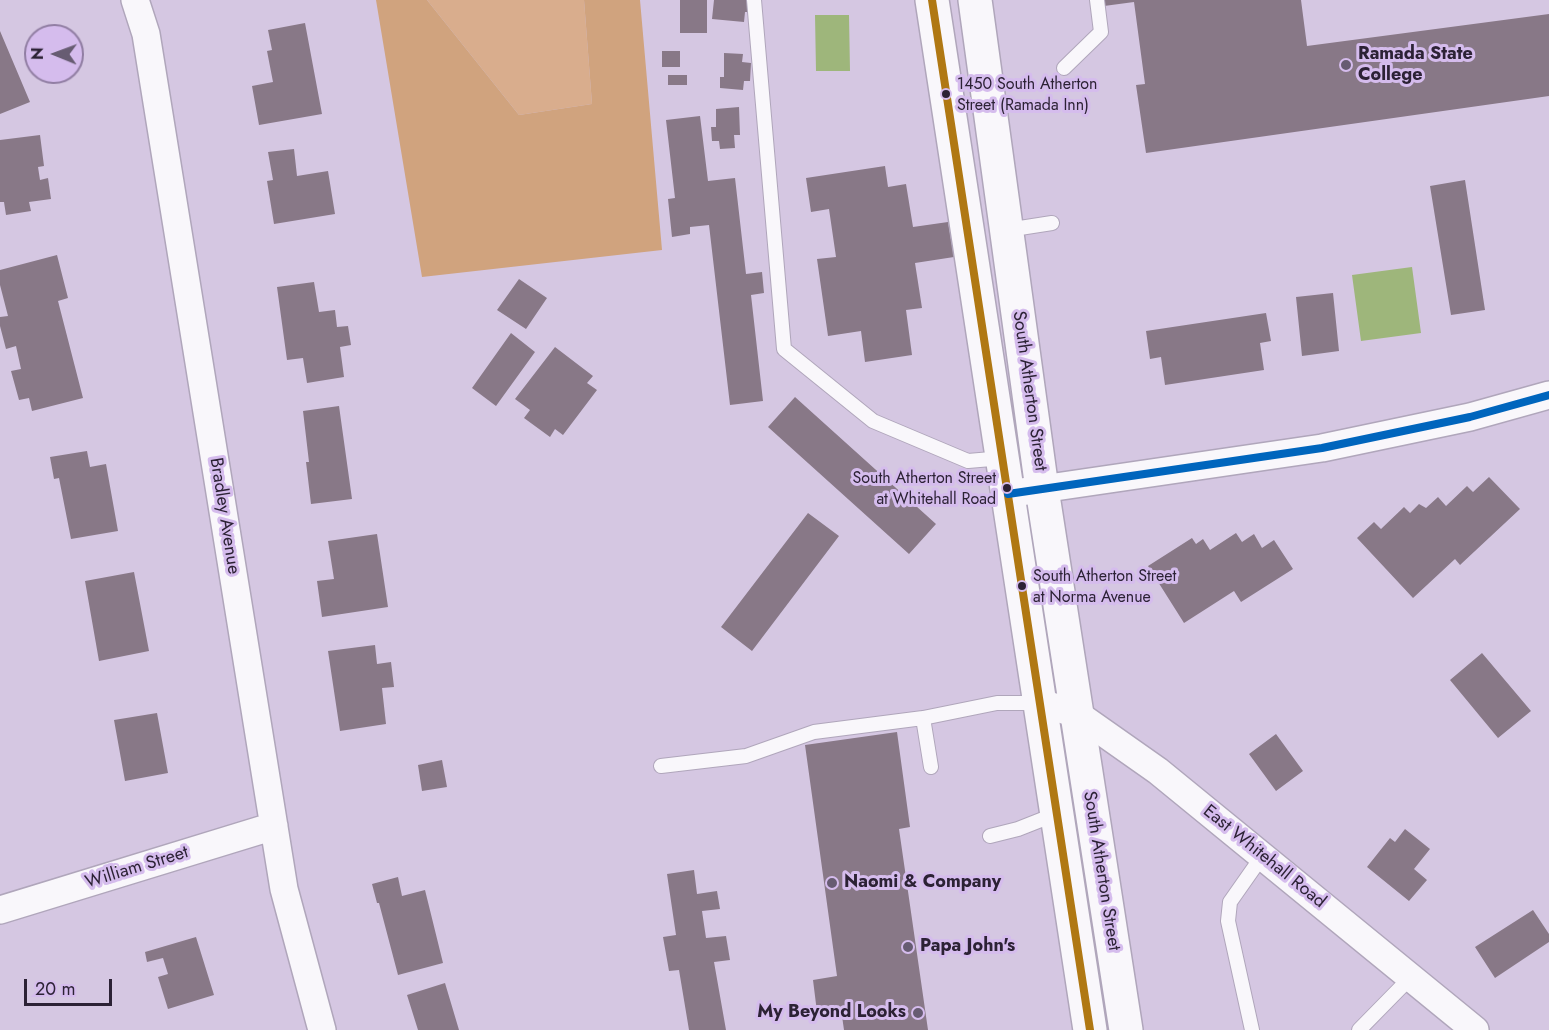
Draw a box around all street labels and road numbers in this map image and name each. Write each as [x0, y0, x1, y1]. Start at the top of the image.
street label: South Atherton Street [1007, 310, 1051, 472]
street label: Bradley Avenue [204, 456, 244, 576]
street label: South Atherton Street [1078, 790, 1124, 952]
street label: East Whitehall Road [1198, 801, 1330, 913]
street label: William Street [83, 842, 191, 894]

